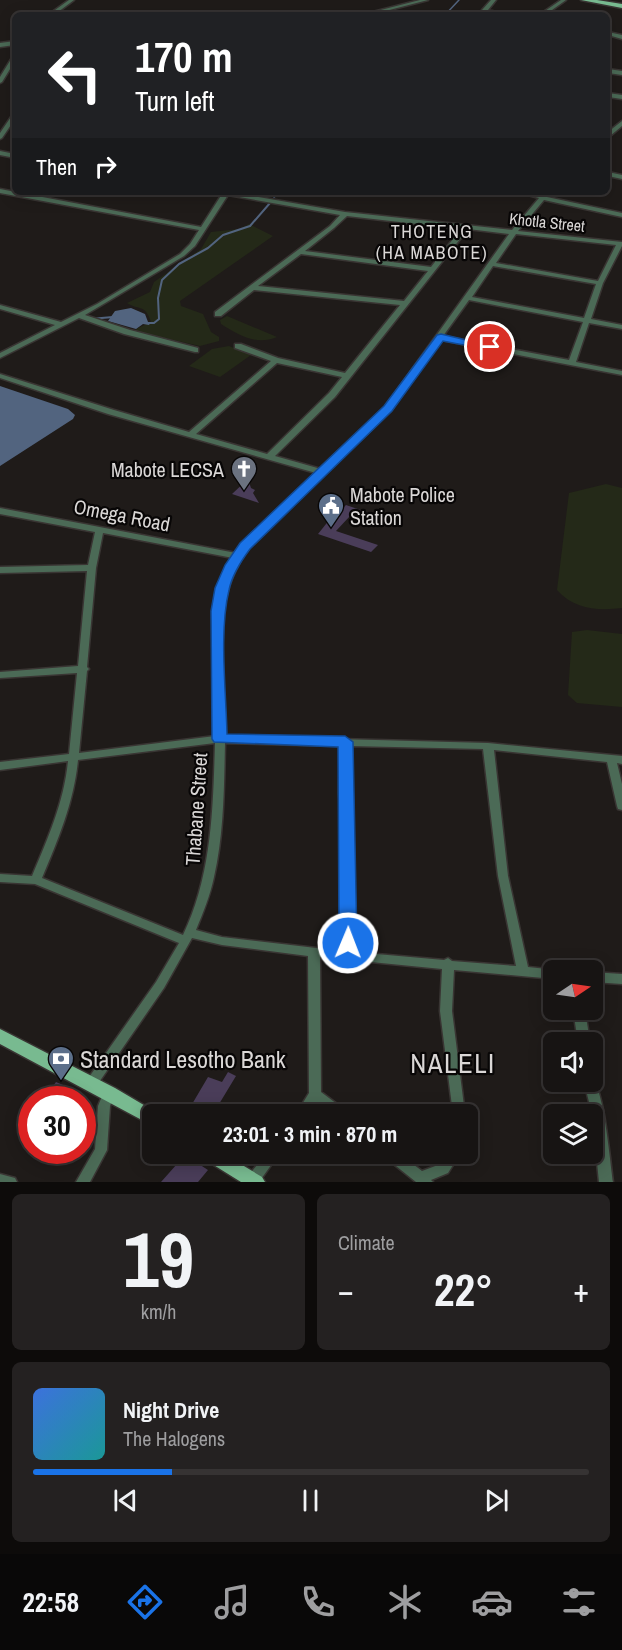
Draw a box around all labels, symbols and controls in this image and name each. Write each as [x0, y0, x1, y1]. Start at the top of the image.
text: 170 m [135, 29, 233, 85]
icon: left [36, 36, 114, 114]
text: Turn left [135, 83, 214, 119]
icon: right [89, 150, 122, 183]
text: Then [36, 152, 77, 182]
street label: Khotla Street [508, 207, 586, 237]
district label: THOTENG (HA MABOTE) [376, 219, 488, 265]
pin [464, 321, 515, 372]
icon: arrive [473, 330, 506, 363]
church icon: Mabote LECSA [229, 454, 259, 492]
place label: Mabote LECSA [111, 456, 224, 483]
place label: Mabote Police Station [350, 481, 455, 531]
public building icon: Mabote Police Station [316, 491, 346, 529]
street label: Omega Road [72, 492, 172, 538]
street label: Thabane Street [179, 751, 213, 866]
position arrow [316, 911, 380, 975]
north arrow [543, 960, 603, 1020]
map controls [543, 960, 603, 1164]
button: sound [543, 1032, 603, 1092]
place label: Standard Lesotho Bank [80, 1043, 286, 1075]
bank icon: Standard Lesotho Bank [46, 1044, 76, 1082]
district label: NALELI [410, 1045, 496, 1081]
speed limit sign: 30 [18, 1086, 96, 1164]
button: layers [543, 1104, 603, 1164]
text: 23:01 · 3 min · 870 m [223, 1119, 397, 1149]
text: 19 [123, 1206, 194, 1311]
text: Climate [338, 1229, 395, 1256]
text: 22° [434, 1259, 493, 1320]
text: − [338, 1268, 354, 1312]
text: + [573, 1268, 589, 1312]
text: km/h [141, 1298, 176, 1325]
text: Night Drive [123, 1395, 219, 1425]
text: The Halogens [123, 1425, 225, 1452]
icon: previous [109, 1484, 142, 1517]
icon: pause [294, 1484, 327, 1517]
icon: next [480, 1484, 513, 1517]
icon: directions [124, 1581, 166, 1623]
icon: music [211, 1581, 253, 1623]
icon: phone [297, 1581, 339, 1623]
icon: climate [384, 1581, 426, 1623]
icon: car [471, 1581, 513, 1623]
icon: filters [558, 1581, 600, 1623]
text: 22:58 [22, 1584, 79, 1620]

